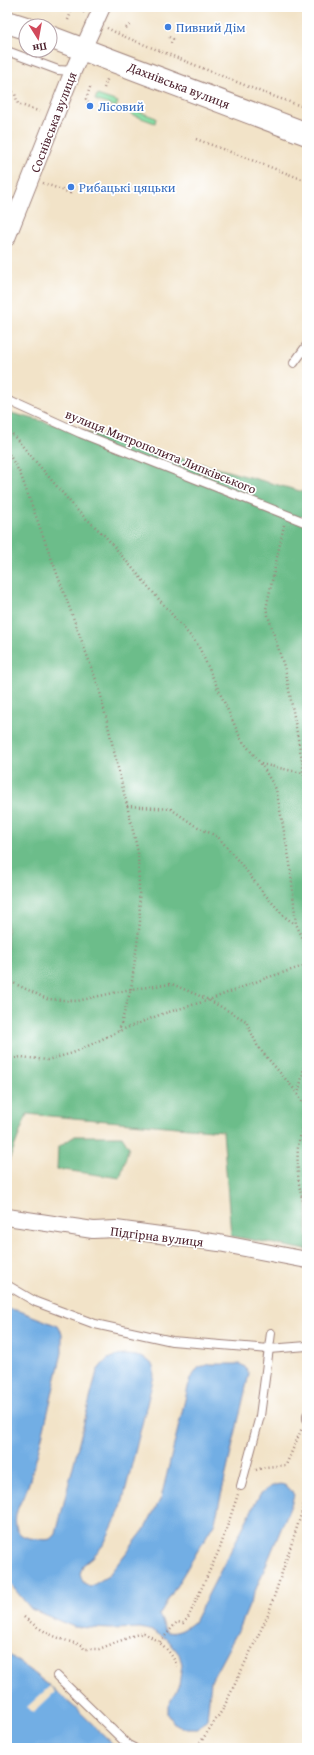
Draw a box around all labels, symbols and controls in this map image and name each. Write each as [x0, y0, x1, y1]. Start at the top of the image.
north arrow [18, 18, 58, 58]
place label: Пивний Дім [176, 18, 246, 37]
marker: Пивний Дім [163, 22, 173, 32]
text: Пн [31, 39, 48, 57]
street label: Дахнівська вулиця [124, 57, 233, 114]
street label: Соснівська вулиця [26, 69, 82, 175]
place label: Лісовий [98, 97, 144, 116]
marker: Лісовий [85, 101, 95, 111]
place label: Рибацькі цяцьки [79, 178, 176, 197]
marker: Рибацькі цяцьки [66, 182, 76, 192]
street label: вулиця Митрополита Липківського [63, 404, 259, 499]
street label: Підгірна вулиця [109, 1221, 205, 1252]

